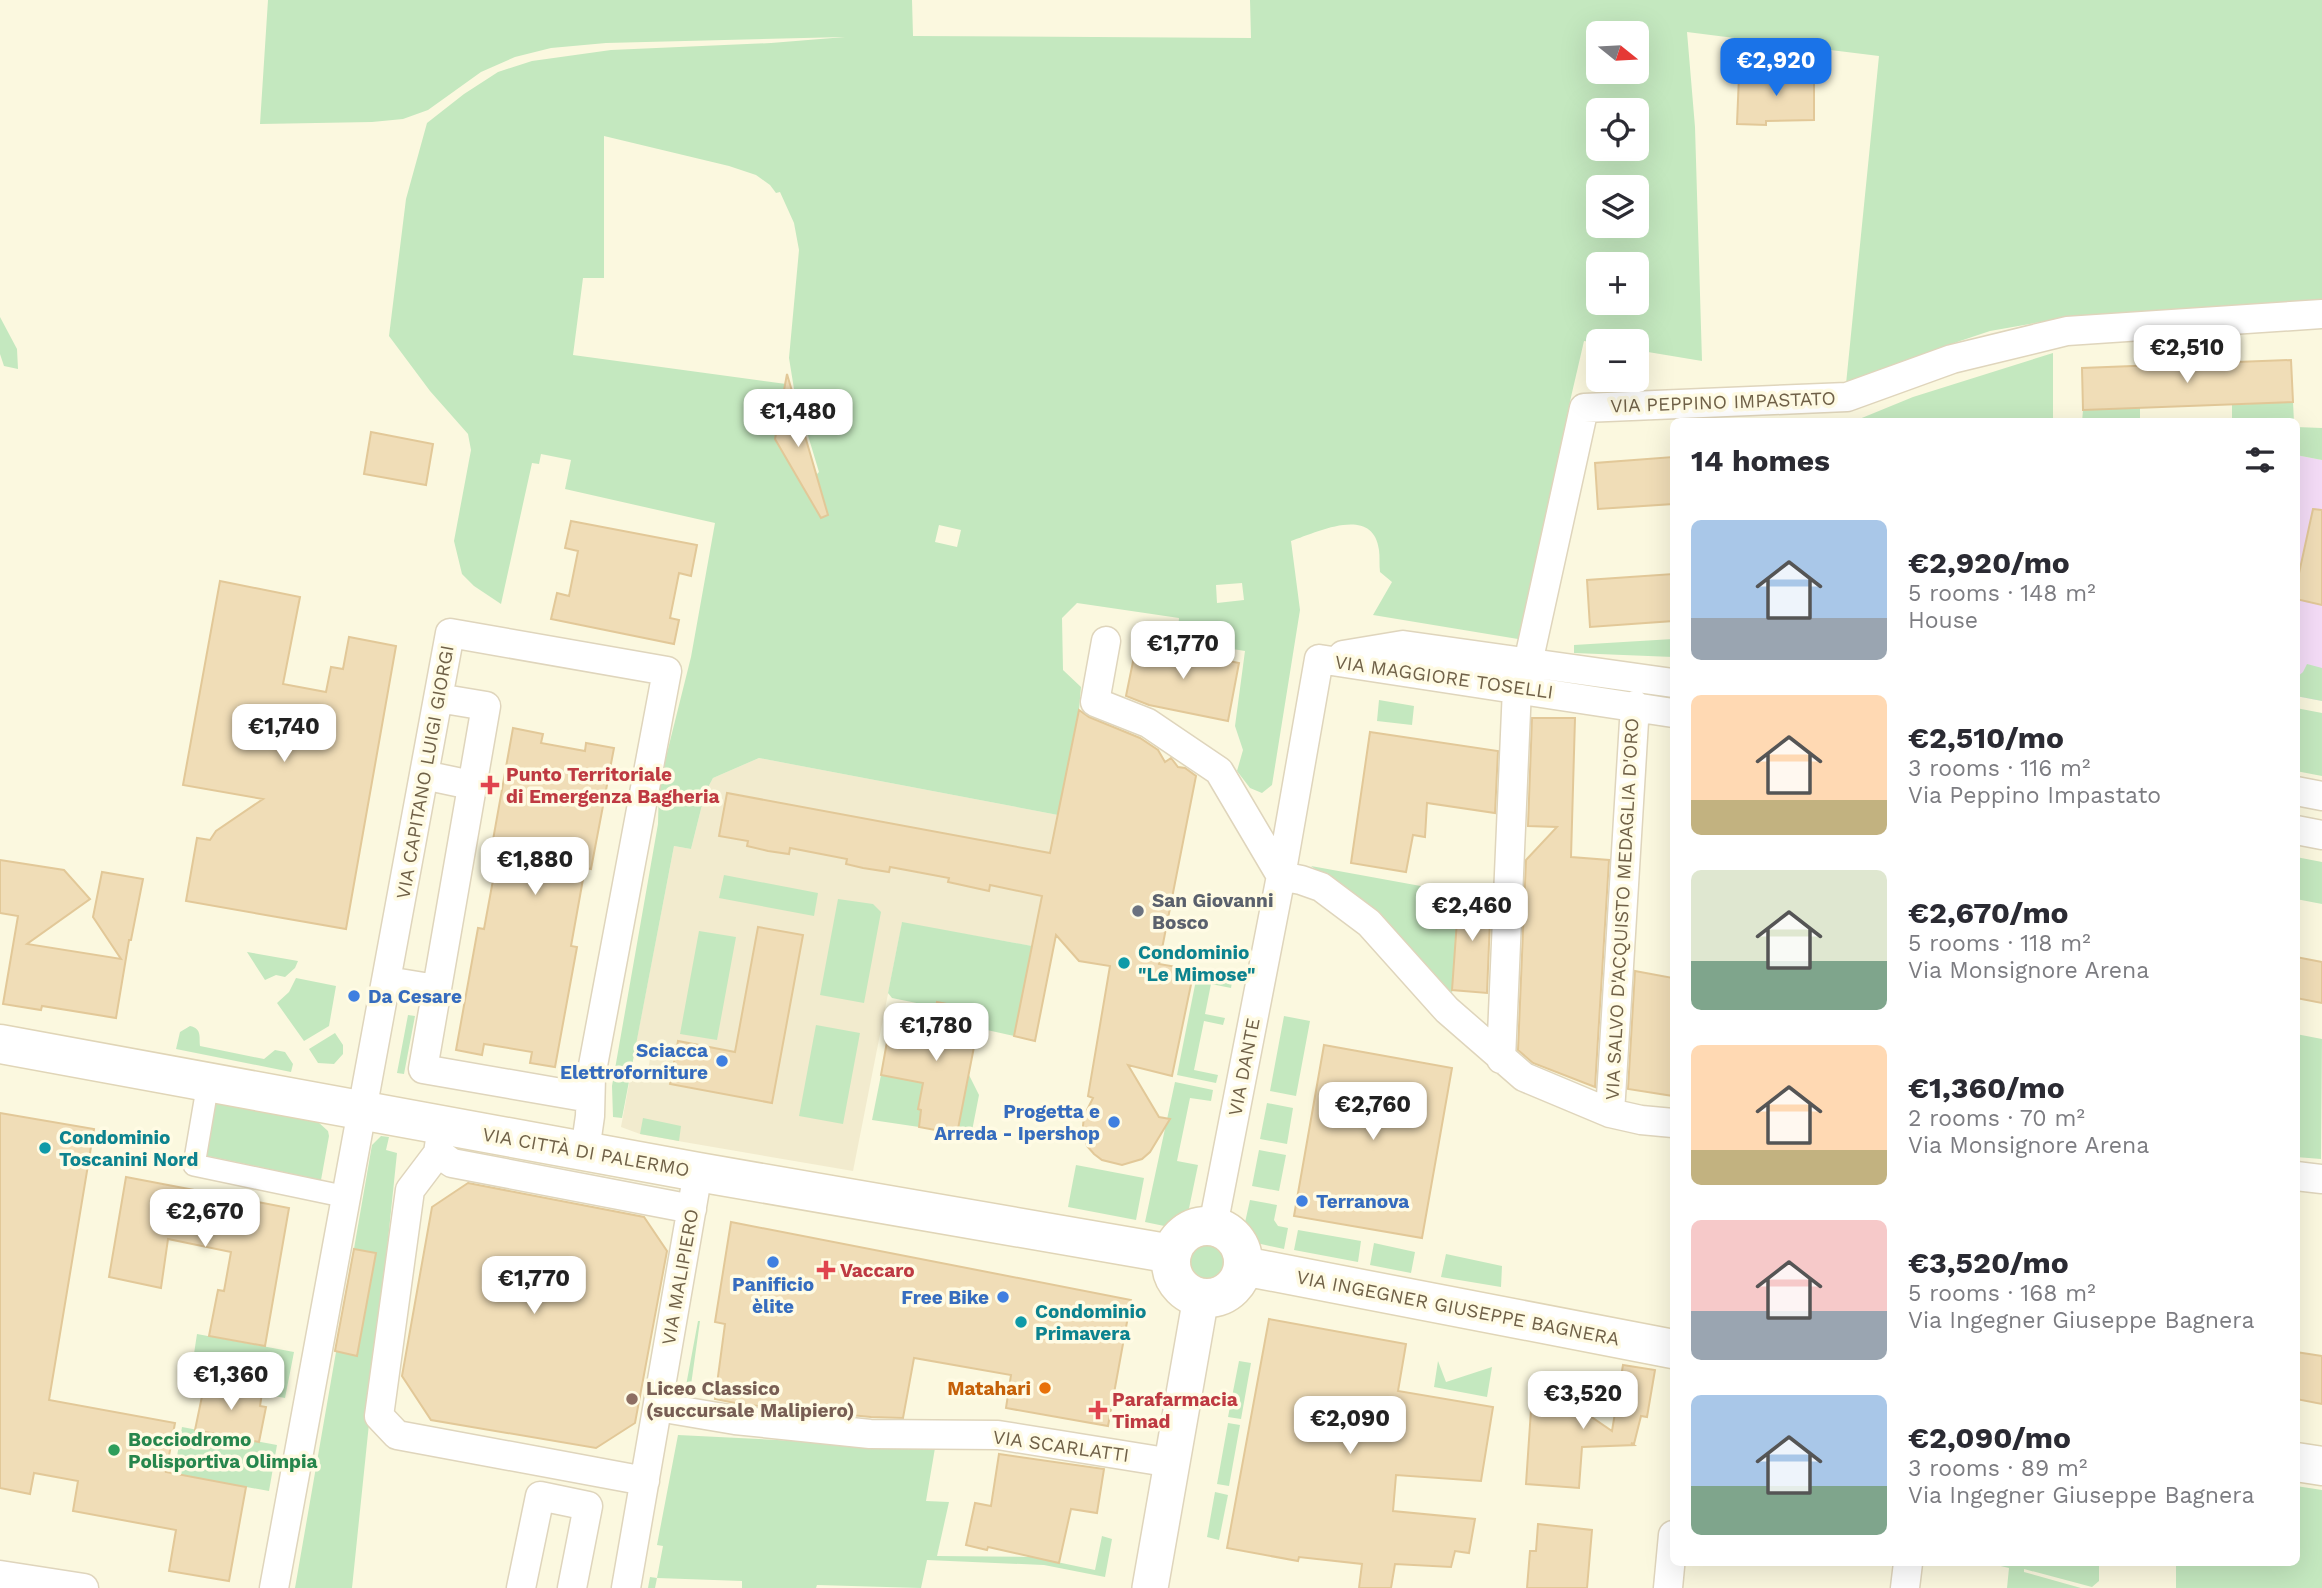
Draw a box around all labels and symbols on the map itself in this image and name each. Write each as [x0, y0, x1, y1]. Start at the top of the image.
north arrow [1586, 21, 1648, 84]
pin: €2,920 [1719, 38, 1833, 98]
pin: €2,510 [2130, 326, 2244, 385]
street label: VIA PEPPINO IMPASTATO [1610, 387, 1836, 417]
pin: €1,480 [741, 390, 855, 449]
pin: €1,770 [1126, 622, 1240, 681]
street label: VIA CAPITANO LUIGI GIORGI [391, 643, 459, 901]
street label: VIA MAGGIORE TOSELLI [1333, 650, 1555, 704]
pin: €1,740 [227, 704, 341, 764]
street label: VIA SALVO D'ACQUISTO MEDAGLIA D'ORO [1601, 717, 1643, 1101]
place label: Punto Territoriale di Emergenza Bagheria [506, 763, 719, 808]
marker: Punto Territoriale di Emergenza Bagheria [480, 775, 500, 795]
pin: €1,880 [478, 838, 592, 897]
pin: €2,460 [1415, 884, 1529, 943]
place label: San Giovanni Bosco [1152, 889, 1273, 934]
marker: San Giovanni Bosco [1130, 903, 1146, 919]
place label: Condominio "Le Mimose" [1138, 941, 1255, 986]
marker: Condominio "Le Mimose" [1116, 955, 1132, 971]
place label: Da Cesare [368, 985, 462, 1008]
marker: Da Cesare [346, 988, 362, 1004]
pin: €1,780 [879, 1004, 993, 1063]
street label: VIA DANTE [1223, 1016, 1265, 1118]
place label: Sciacca Elettroforniture [560, 1039, 708, 1084]
marker: Sciacca Elettroforniture [714, 1053, 730, 1069]
pin: €2,760 [1316, 1082, 1430, 1142]
place label: Progetta e Arreda - Ipershop [934, 1100, 1100, 1145]
marker: Progetta e Arreda - Ipershop [1106, 1114, 1122, 1130]
street label: VIA CITTÀ DI PALERMO [481, 1122, 691, 1182]
place label: Condominio Toscanini Nord [59, 1126, 198, 1171]
marker: Condominio Toscanini Nord [37, 1140, 53, 1156]
pin: €2,670 [148, 1190, 262, 1249]
place label: Terranova [1316, 1190, 1409, 1213]
marker: Terranova [1294, 1193, 1310, 1209]
street label: VIA MALIPIERO [657, 1207, 703, 1347]
marker: Panificio èlite [765, 1254, 781, 1270]
pin: €1,770 [477, 1256, 591, 1316]
place label: Vaccaro [840, 1259, 915, 1282]
marker: Vaccaro [818, 1262, 834, 1278]
street label: VIA INGEGNER GIUSEPPE BAGNERA [1295, 1265, 1622, 1351]
place label: Panificio èlite [732, 1273, 814, 1318]
place label: Free Bike [901, 1286, 989, 1309]
marker: Free Bike [995, 1289, 1011, 1305]
place label: Condominio Primavera [1035, 1300, 1147, 1345]
marker: Condominio Primavera [1013, 1314, 1029, 1330]
pin: €1,360 [174, 1352, 288, 1412]
pin: €3,520 [1526, 1372, 1640, 1431]
place label: Liceo Classico (succursale Malipiero) [646, 1377, 855, 1422]
place label: Matahari [947, 1377, 1031, 1400]
marker: Matahari [1037, 1380, 1053, 1396]
place label: Parafarmacia Timad [1112, 1388, 1238, 1433]
marker: Liceo Classico (succursale Malipiero) [624, 1391, 640, 1407]
pin: €2,090 [1293, 1396, 1407, 1456]
marker: Parafarmacia Timad [1090, 1402, 1106, 1418]
street label: VIA SCARLATTI [991, 1425, 1131, 1467]
place label: Bocciodromo Polisportiva Olimpia [128, 1428, 318, 1473]
marker: Bocciodromo Polisportiva Olimpia [106, 1442, 122, 1458]

